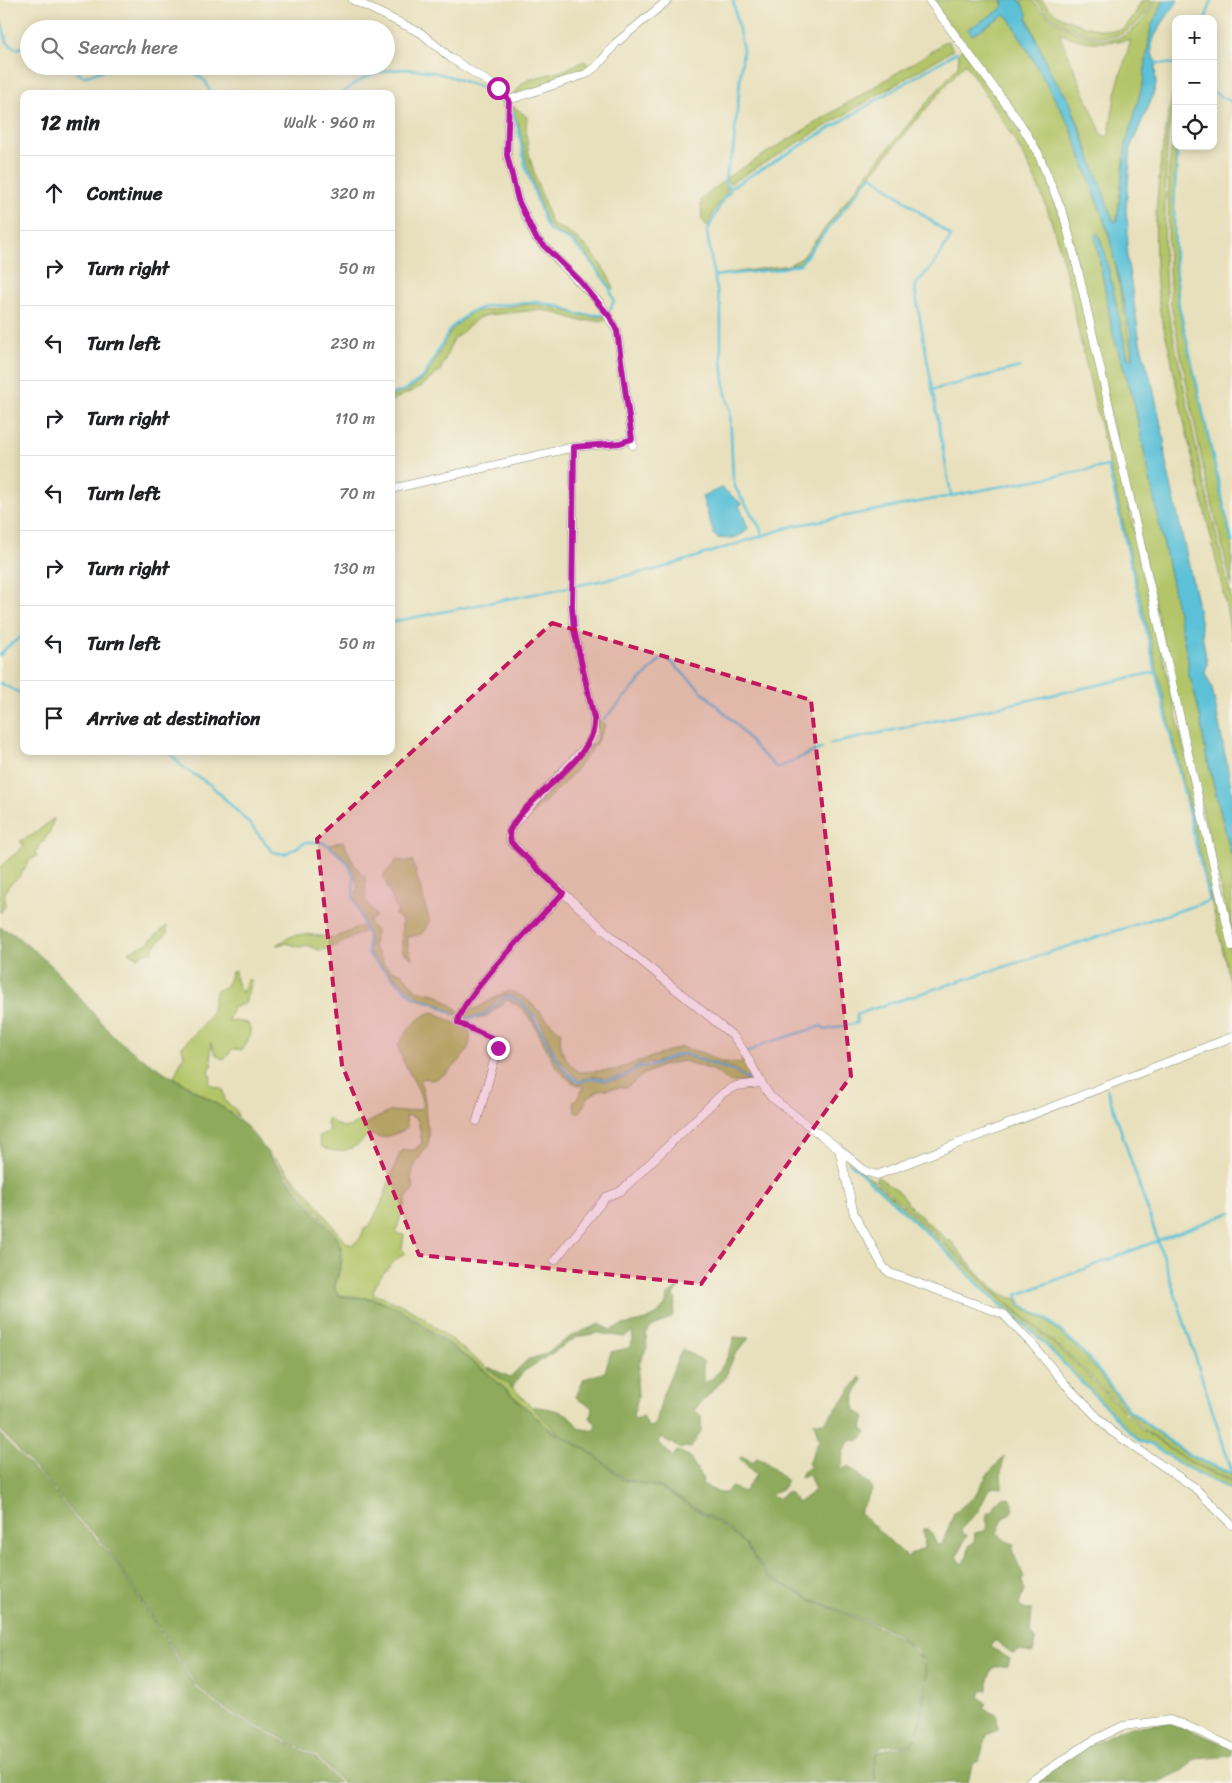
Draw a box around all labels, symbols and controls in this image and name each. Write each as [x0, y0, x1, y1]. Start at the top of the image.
map controls [1172, 15, 1217, 150]
button: + [1172, 15, 1217, 60]
search box [20, 20, 395, 75]
text: Search here [78, 31, 178, 64]
icon: search [38, 34, 66, 62]
button: − [1172, 60, 1217, 105]
route start [487, 77, 510, 100]
text: 12 min [40, 104, 100, 142]
button: locate [1172, 105, 1217, 150]
text: Walk · 960 m [283, 108, 375, 137]
text: Continue [87, 177, 163, 210]
icon: ahead [40, 179, 68, 207]
text: 320 m [330, 179, 375, 208]
text: Turn right [87, 252, 169, 285]
icon: right [40, 254, 68, 282]
text: 50 m [339, 254, 375, 283]
text: Turn left [87, 327, 160, 360]
icon: left [40, 329, 68, 357]
text: 230 m [330, 329, 375, 358]
text: Turn right [87, 402, 169, 435]
icon: right [40, 404, 68, 432]
text: 110 m [335, 404, 375, 433]
text: Turn left [87, 477, 160, 510]
icon: left [40, 479, 68, 507]
text: 70 m [339, 479, 375, 508]
text: Turn right [87, 552, 169, 585]
icon: right [40, 554, 68, 582]
text: 130 m [333, 554, 375, 583]
text: Turn left [87, 627, 160, 660]
icon: left [40, 629, 68, 657]
text: 50 m [339, 629, 375, 658]
text: Arrive at destination [87, 702, 260, 735]
icon: arrive [40, 704, 68, 732]
route end [487, 1037, 510, 1060]

